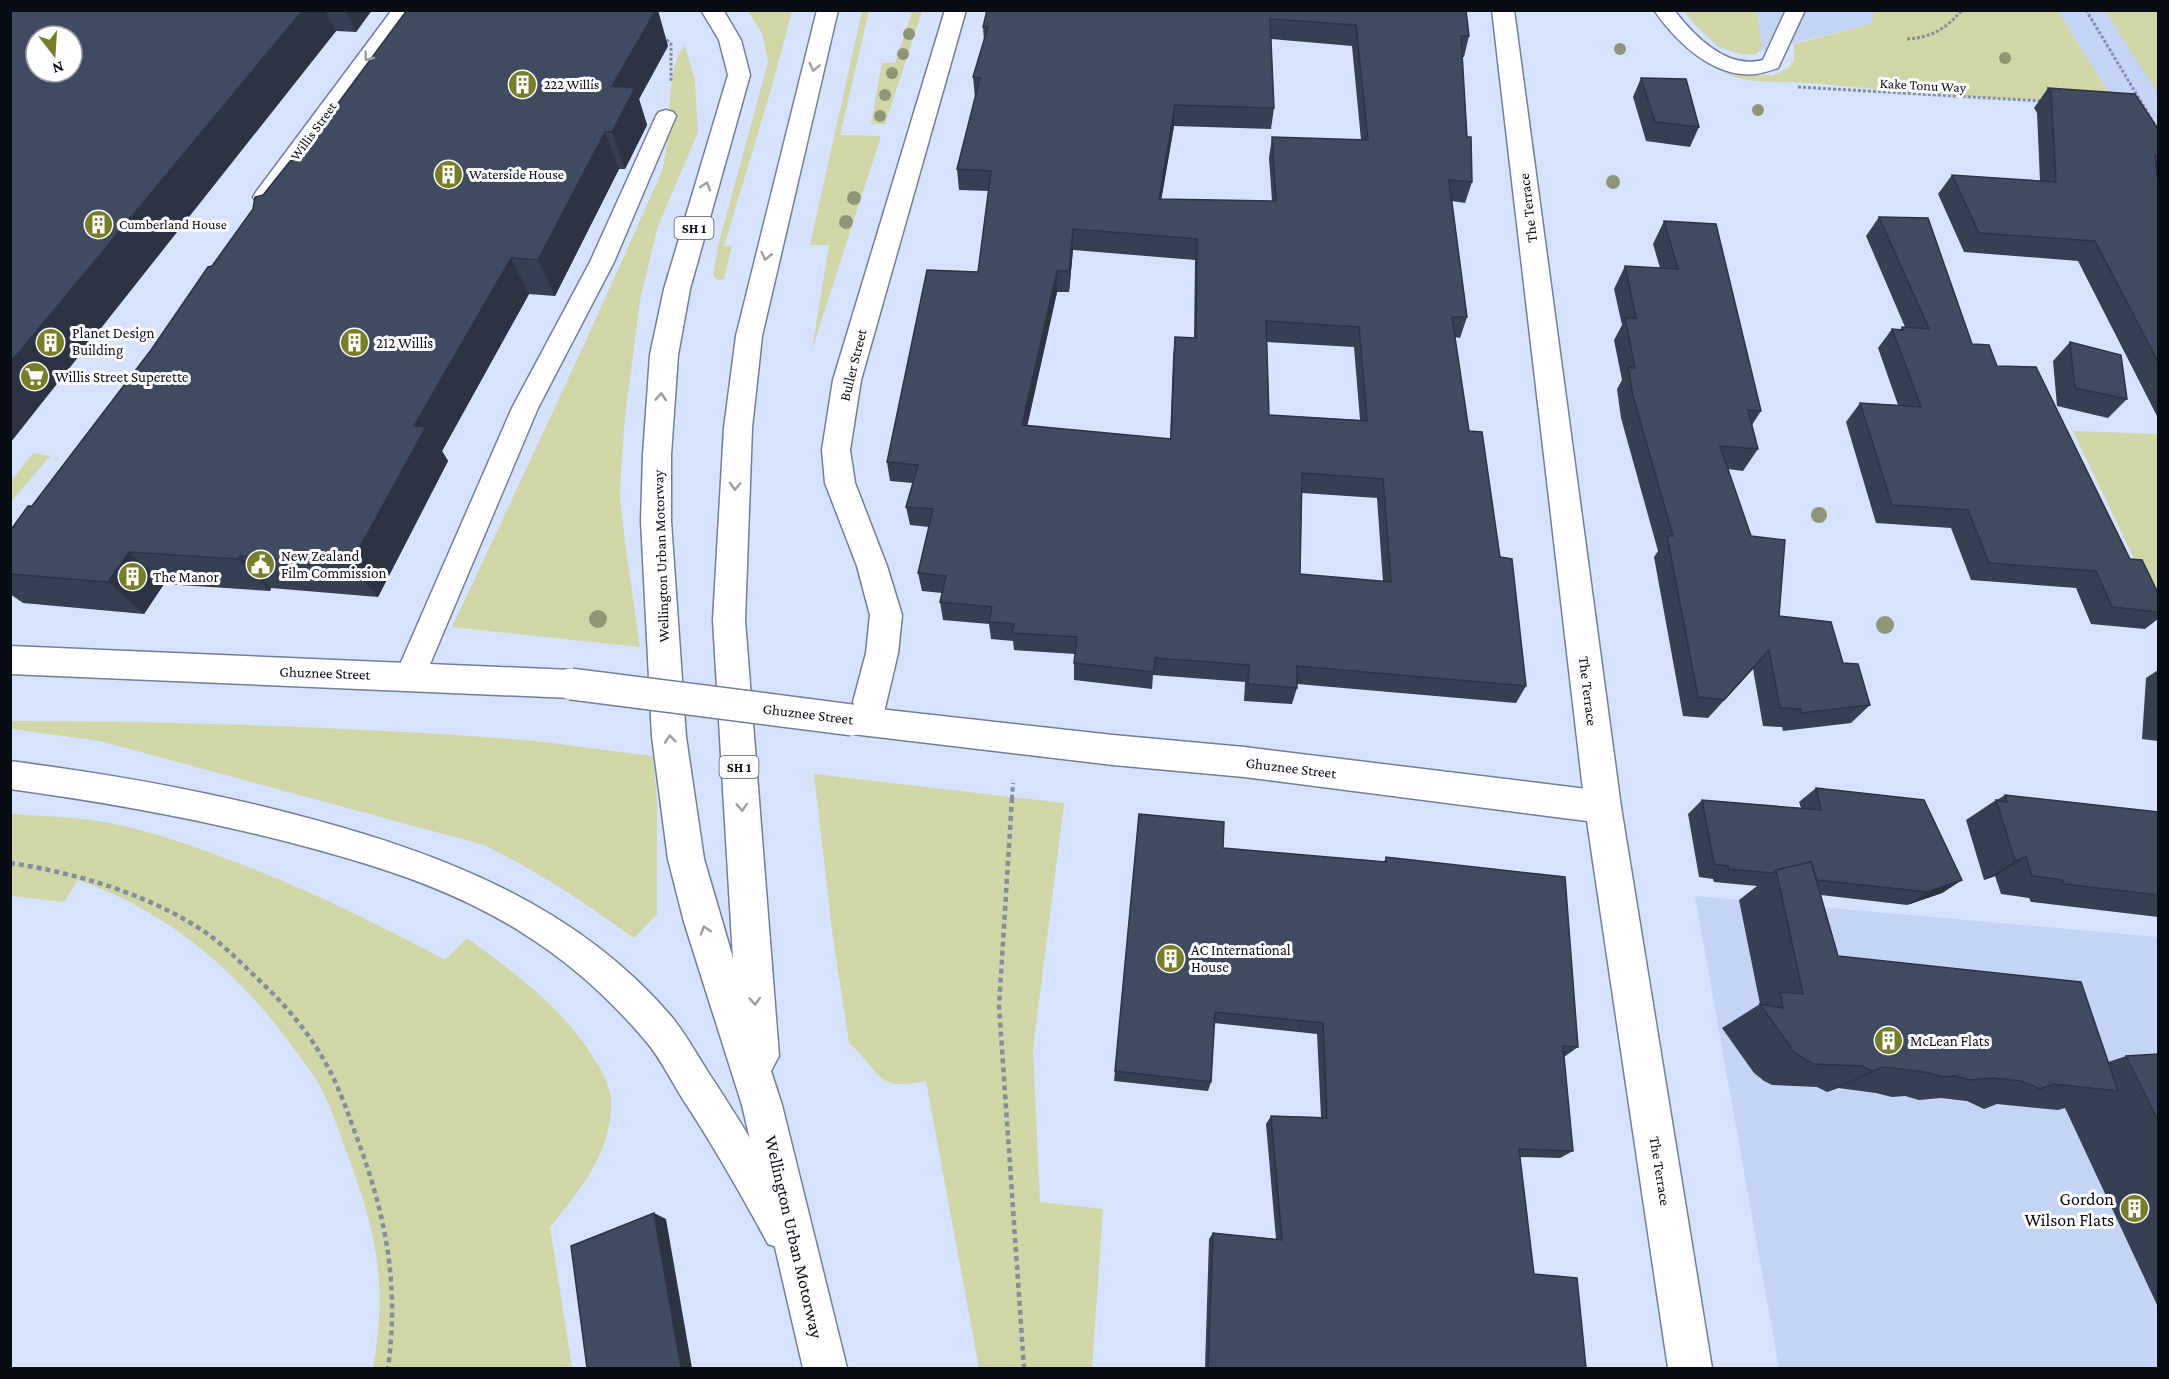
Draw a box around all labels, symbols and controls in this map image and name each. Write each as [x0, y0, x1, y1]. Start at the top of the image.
north arrow [24, 24, 84, 84]
one-way arrow [364, 51, 375, 62]
text: N [50, 58, 66, 78]
one-way arrow [808, 62, 821, 72]
building icon: 222 Willis [507, 68, 539, 100]
street label: Kake Tonu Way [1879, 75, 1967, 95]
place label: 222 Willis [544, 76, 599, 92]
street label: Willis Street [286, 98, 340, 163]
building icon: Waterside House [432, 158, 464, 190]
place label: Waterside House [469, 166, 564, 182]
street label: The Terrace [1516, 172, 1540, 244]
one-way arrow [699, 181, 711, 192]
building icon: Cumberland House [82, 208, 114, 240]
place label: Cumberland House [119, 216, 227, 232]
road number: SH 1 [674, 217, 714, 239]
one-way arrow [761, 251, 774, 261]
place label: Planet Design Building [72, 325, 155, 359]
building icon: Planet Design Building [35, 326, 67, 358]
street label: Buller Street [836, 326, 870, 403]
building icon: 212 Willis [339, 327, 371, 359]
place label: 212 Willis [376, 335, 433, 351]
supermarket icon: Willis Street Superette [18, 361, 50, 393]
place label: Willis Street Superette [55, 369, 189, 386]
one-way arrow [655, 392, 668, 401]
street label: Wellington Urban Motorway [650, 469, 673, 643]
one-way arrow [729, 482, 742, 491]
place label: New Zealand Film Commission [281, 548, 387, 581]
public building icon: New Zealand Film Commission [244, 549, 276, 581]
building icon: The Manor [116, 561, 148, 593]
place label: The Manor [153, 569, 220, 585]
street label: The Terrace [1576, 655, 1600, 727]
street label: Ghuznee Street [279, 663, 372, 683]
street label: Ghuznee Street [762, 701, 855, 728]
one-way arrow [664, 734, 677, 743]
street label: Ghuznee Street [1245, 755, 1338, 782]
road number: SH 1 [720, 756, 758, 778]
one-way arrow [735, 802, 748, 811]
one-way arrow [700, 925, 713, 936]
place label: AC International House [1191, 942, 1291, 975]
building icon: AC International House [1154, 943, 1186, 975]
one-way arrow [749, 997, 762, 1006]
building icon: McLean Flats [1873, 1025, 1905, 1057]
place label: McLean Flats [1910, 1033, 1990, 1049]
street label: Wellington Urban Motorway [761, 1134, 827, 1341]
street label: The Terrace [1647, 1135, 1673, 1207]
place label: Gordon Wilson Flats [2024, 1189, 2114, 1230]
building icon: Gordon Wilson Flats [2119, 1193, 2151, 1225]

